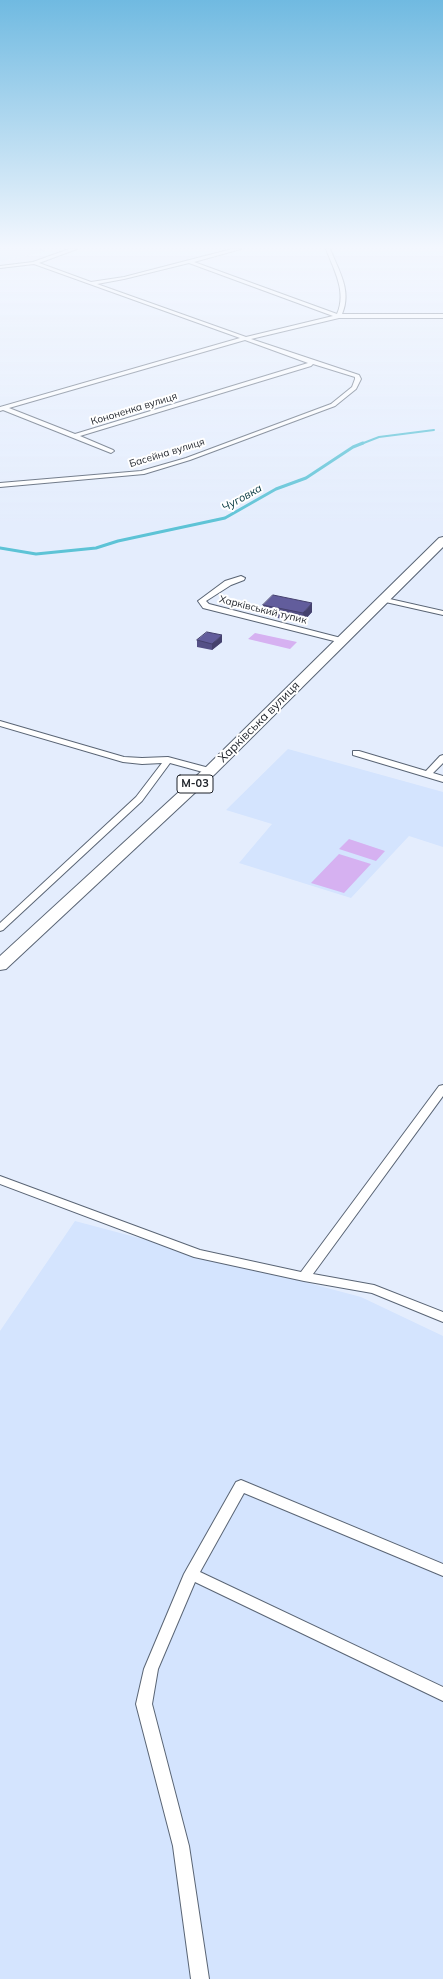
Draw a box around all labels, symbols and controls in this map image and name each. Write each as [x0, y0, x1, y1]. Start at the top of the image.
street label: Кононенка вулиця [89, 390, 179, 428]
street label: Басейна вулиця [128, 436, 206, 470]
water label: Чуговка [220, 482, 264, 514]
street label: Харківський тупик [218, 593, 308, 627]
street label: Харківська вулиця [215, 678, 303, 766]
road number: М-03 [177, 775, 213, 793]

